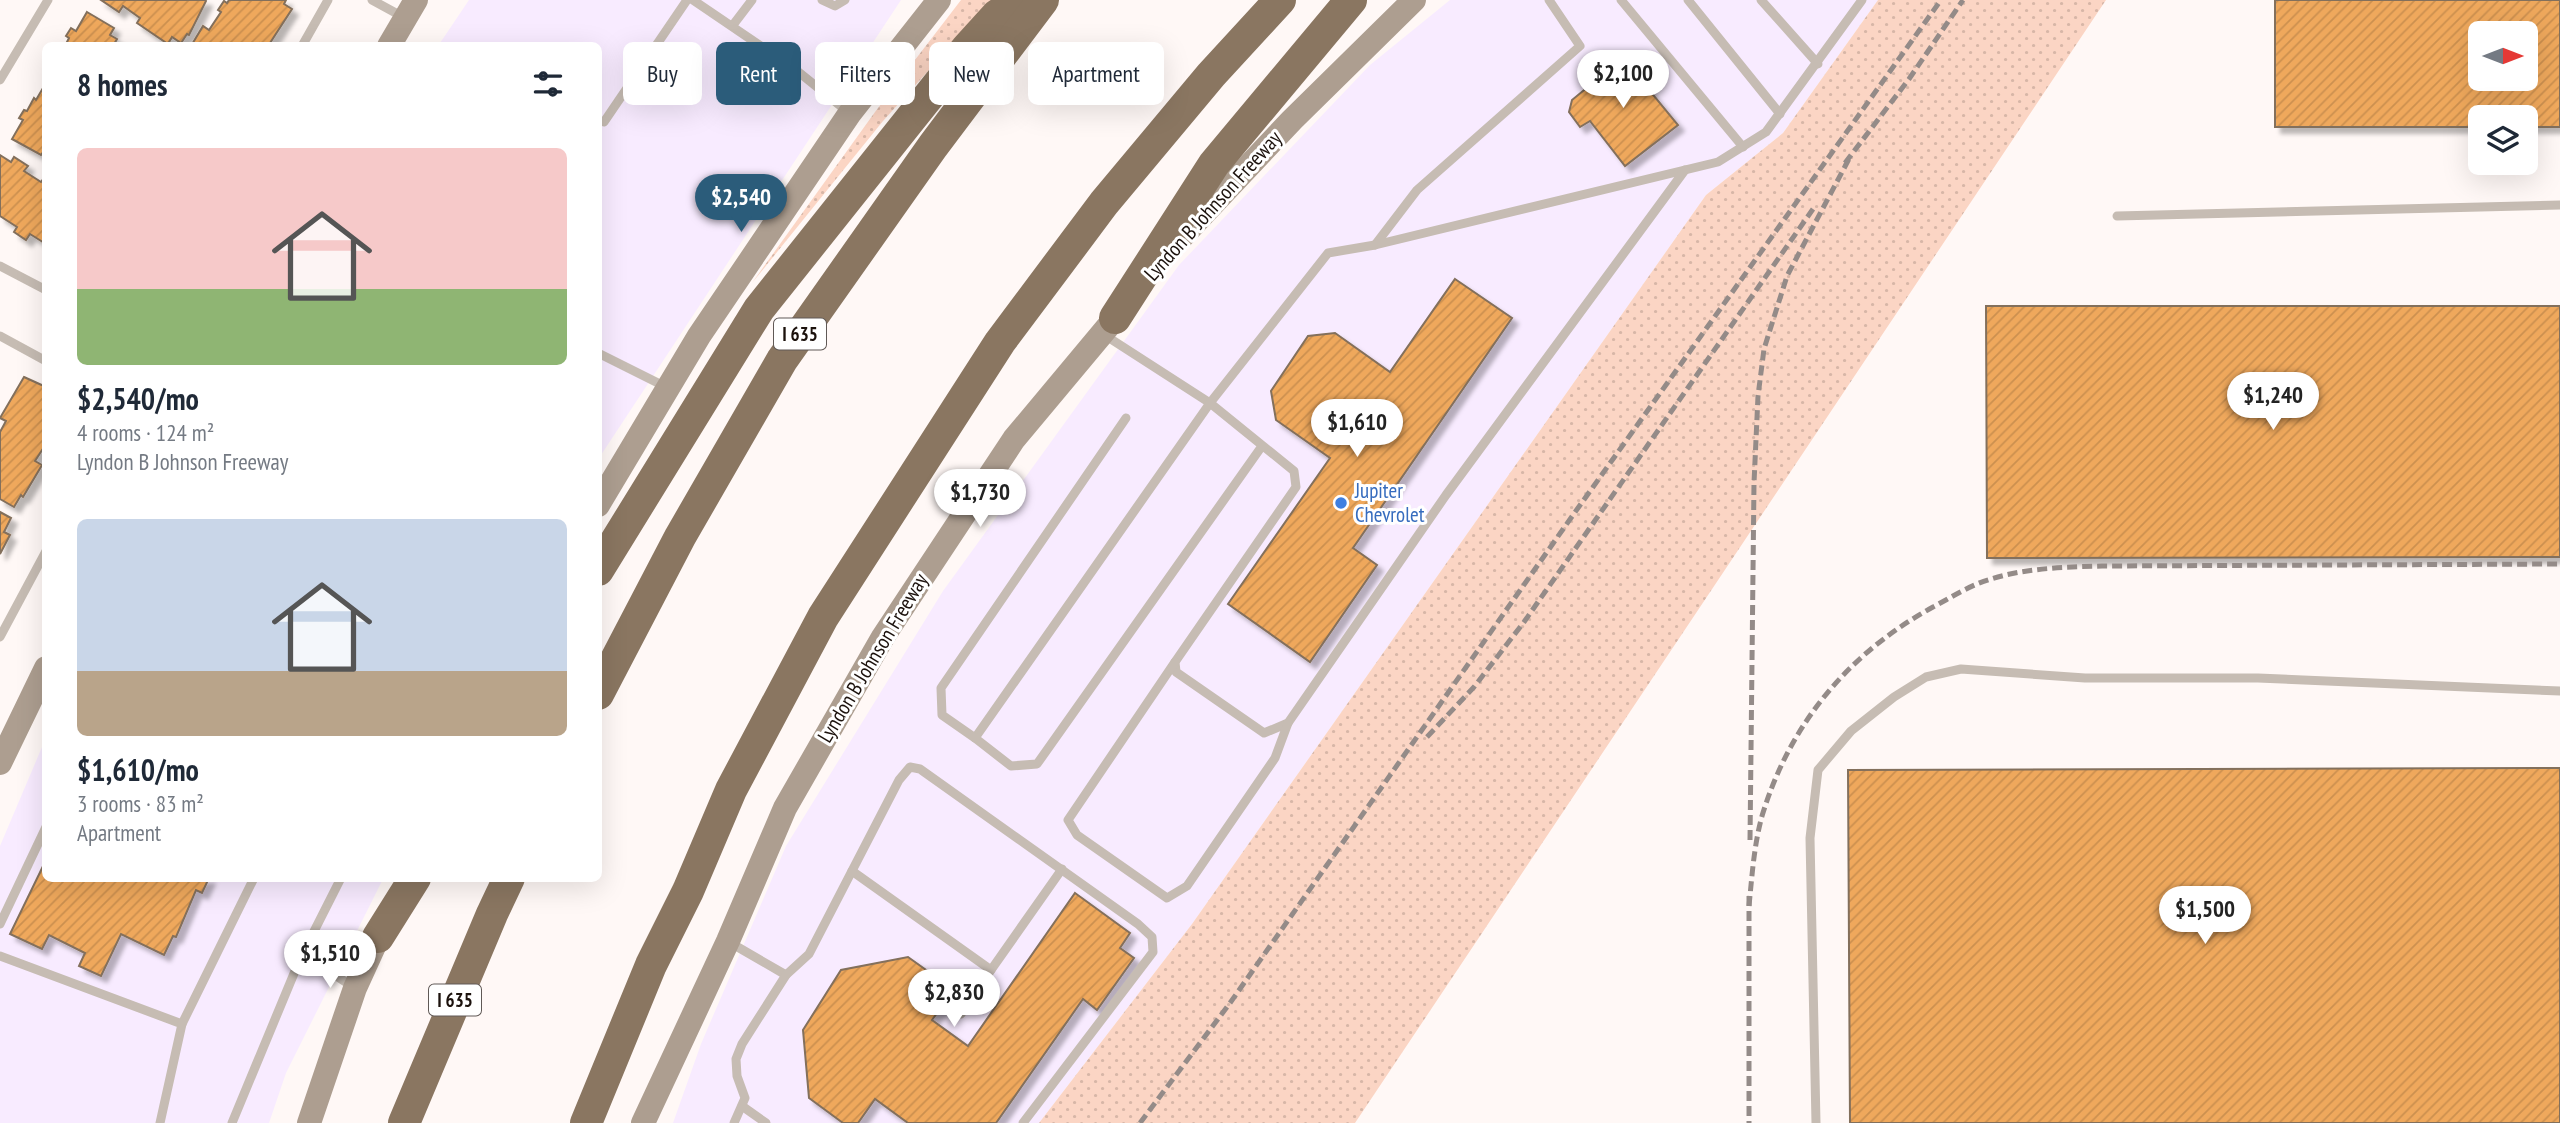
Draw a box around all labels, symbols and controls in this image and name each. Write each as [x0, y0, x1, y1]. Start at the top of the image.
north arrow [2468, 21, 2538, 91]
map controls [2468, 21, 2538, 175]
chip: Buy [623, 42, 702, 105]
chip: Rent [716, 42, 801, 105]
chip: Filters [815, 42, 915, 105]
chip: New [929, 42, 1014, 105]
chip: Apartment [1028, 42, 1164, 105]
pin: $2,100 [1566, 50, 1680, 110]
text: $2,100 [1593, 58, 1653, 87]
text: 8 homes [77, 65, 168, 104]
icon: filters [529, 65, 567, 103]
button: layers [2468, 105, 2538, 175]
street label: Lyndon B Johnson Freeway [1138, 125, 1287, 286]
pin: $2,540 [684, 174, 798, 234]
text: $2,540 [711, 182, 771, 211]
icon: home [259, 193, 385, 319]
road number: I 635 [774, 318, 826, 350]
pin: $1,240 [2216, 372, 2330, 432]
text: $2,540/mo [77, 379, 199, 418]
text: $1,240 [2243, 380, 2303, 409]
pin: $1,610 [1300, 400, 1414, 459]
text: $1,610 [1327, 407, 1387, 436]
text: 4 rooms · 124 m² [77, 418, 214, 447]
text: Lyndon B Johnson Freeway [77, 447, 288, 476]
pin: $1,730 [923, 470, 1037, 529]
text: $1,730 [950, 477, 1010, 506]
place label: Jupiter Chevrolet [1354, 477, 1425, 528]
marker: Jupiter Chevrolet [1333, 495, 1349, 511]
icon: home [259, 564, 385, 690]
street label: Lyndon B Johnson Freeway [811, 568, 934, 747]
text: $1,610/mo [77, 750, 199, 789]
text: 3 rooms · 83 m² [77, 789, 204, 818]
text: Apartment [77, 818, 161, 847]
pin: $1,500 [2148, 886, 2262, 946]
text: $1,500 [2175, 894, 2235, 923]
pin: $1,510 [273, 930, 387, 990]
text: $1,510 [300, 938, 360, 967]
pin: $2,830 [897, 970, 1011, 1029]
text: $2,830 [924, 977, 984, 1006]
road number: I 635 [429, 984, 481, 1016]

